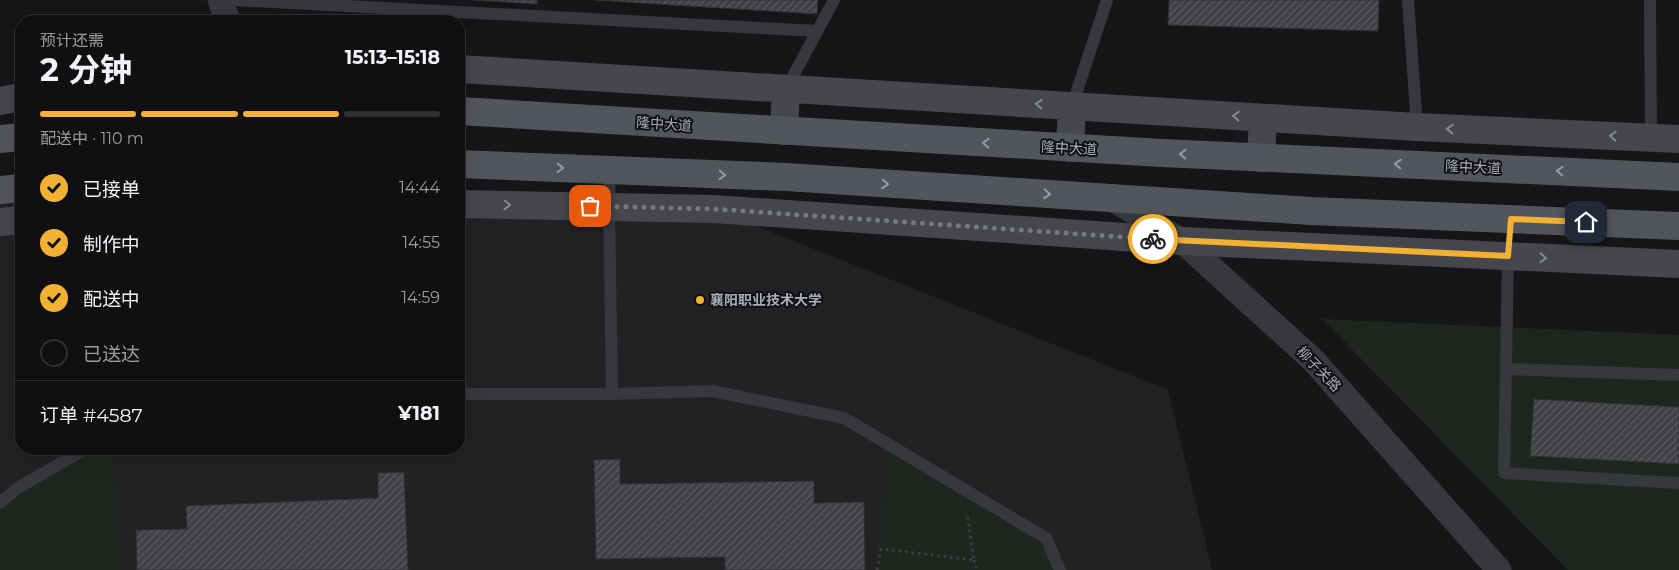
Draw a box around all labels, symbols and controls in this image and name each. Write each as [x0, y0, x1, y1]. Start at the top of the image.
text: 预计还需 [40, 31, 104, 50]
text: 15:13–15:18 [345, 46, 440, 69]
text: 2 分钟 [40, 50, 132, 89]
one-way arrow [1034, 99, 1042, 110]
one-way arrow [1232, 110, 1240, 121]
street label: 隆中大道 [635, 113, 693, 135]
one-way arrow [1446, 123, 1454, 134]
text: 配送中 · 110 m [40, 129, 144, 148]
one-way arrow [1609, 131, 1617, 142]
one-way arrow [982, 137, 990, 148]
street label: 隆中大道 [1041, 138, 1097, 158]
one-way arrow [1179, 149, 1187, 159]
street label: 隆中大道 [1445, 157, 1501, 177]
one-way arrow [1394, 159, 1402, 169]
one-way arrow [556, 163, 564, 174]
one-way arrow [1556, 166, 1564, 177]
one-way arrow [719, 169, 727, 180]
icon: check [40, 174, 68, 202]
text: 已接单 [83, 178, 140, 201]
text: 14:44 [399, 178, 440, 197]
one-way arrow [881, 178, 889, 189]
pin [569, 185, 611, 227]
one-way arrow [1043, 189, 1051, 200]
icon: bag [576, 192, 604, 220]
one-way arrow [504, 200, 512, 210]
pin [1565, 201, 1607, 243]
icon: home [1572, 208, 1600, 236]
courier [1128, 214, 1178, 264]
icon: bike [1139, 225, 1167, 253]
icon: check [40, 229, 68, 257]
text: 制作中 [83, 233, 140, 256]
text: 14:55 [402, 233, 440, 252]
one-way arrow [1540, 253, 1548, 263]
icon: check [40, 284, 68, 312]
text: 配送中 [83, 288, 140, 311]
text: 14:59 [401, 288, 440, 307]
place label: 襄阳职业技术大学 [710, 291, 822, 309]
marker: 襄阳职业技术大学 [694, 294, 706, 306]
text: 已送达 [83, 343, 140, 366]
street label: 柳子关路 [1293, 343, 1345, 395]
text: ¥181 [398, 402, 440, 425]
text: 订单 #4587 [40, 404, 143, 427]

